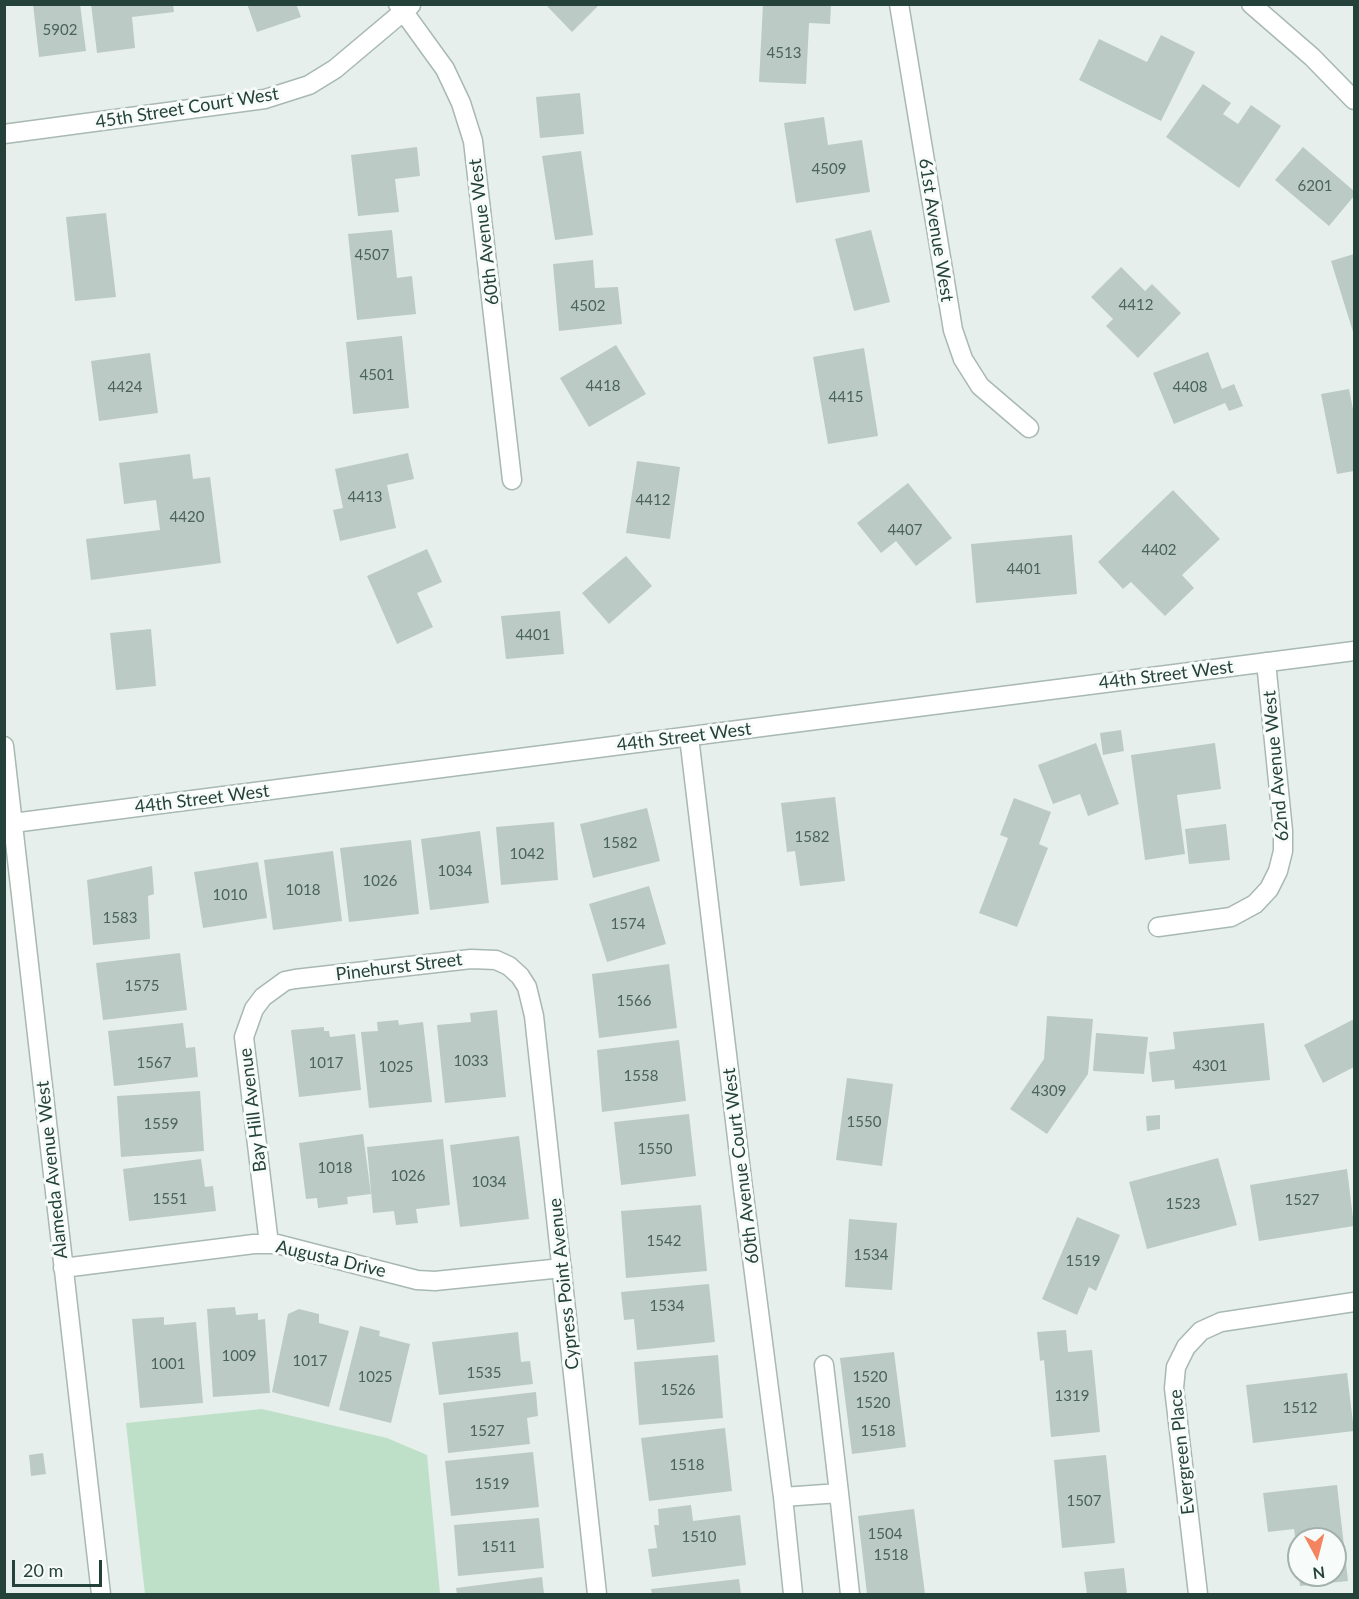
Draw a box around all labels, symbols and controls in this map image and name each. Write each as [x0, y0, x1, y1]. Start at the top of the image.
house number: 5902 [43, 21, 77, 39]
house number: 4513 [767, 44, 801, 62]
street label: 45th Street Court West [94, 83, 280, 133]
street label: 60th Avenue West [464, 157, 504, 307]
street label: 61st Avenue West [914, 157, 958, 303]
house number: 4509 [812, 160, 846, 178]
house number: 6201 [1298, 177, 1332, 195]
house number: 4507 [355, 246, 389, 264]
house number: 4412 [1119, 296, 1153, 314]
house number: 4502 [571, 297, 605, 315]
house number: 4501 [360, 366, 394, 384]
house number: 4418 [586, 377, 620, 395]
house number: 4424 [108, 378, 142, 396]
house number: 4408 [1173, 378, 1207, 396]
house number: 4415 [829, 388, 863, 406]
house number: 4413 [348, 488, 382, 506]
house number: 4412 [636, 491, 670, 509]
house number: 4420 [170, 508, 204, 526]
house number: 4407 [888, 521, 922, 539]
house number: 4402 [1142, 541, 1176, 559]
house number: 4401 [1007, 560, 1041, 578]
house number: 4401 [516, 626, 550, 644]
street label: 44th Street West [1098, 656, 1234, 694]
street label: 62nd Avenue West [1259, 690, 1293, 842]
street label: 44th Street West [616, 718, 752, 756]
street label: 44th Street West [134, 780, 270, 818]
house number: 1582 [795, 828, 829, 846]
house number: 1582 [603, 834, 637, 852]
house number: 1042 [510, 845, 544, 863]
house number: 1034 [438, 862, 472, 880]
house number: 1026 [363, 872, 397, 890]
house number: 1018 [286, 881, 320, 899]
house number: 1010 [213, 886, 247, 904]
house number: 1583 [103, 909, 137, 927]
house number: 1574 [611, 915, 645, 933]
street label: Pinehurst Street [334, 949, 464, 985]
house number: 1575 [125, 977, 159, 995]
house number: 1566 [617, 992, 651, 1010]
street label: Bay Hill Avenue [235, 1047, 271, 1173]
house number: 1033 [454, 1052, 488, 1070]
house number: 1567 [137, 1054, 171, 1072]
house number: 1017 [309, 1054, 343, 1072]
house number: 4301 [1193, 1057, 1227, 1075]
house number: 1025 [379, 1058, 413, 1076]
house number: 1558 [624, 1067, 658, 1085]
street label: 60th Avenue Court West [718, 1067, 764, 1265]
street label: Alameda Avenue West [32, 1080, 72, 1260]
house number: 4309 [1032, 1082, 1066, 1100]
house number: 1550 [847, 1113, 881, 1131]
house number: 1559 [144, 1115, 178, 1133]
house number: 1550 [638, 1140, 672, 1158]
house number: 1018 [318, 1159, 352, 1177]
house number: 1026 [391, 1167, 425, 1185]
house number: 1034 [472, 1173, 506, 1191]
house number: 1551 [153, 1190, 187, 1208]
house number: 1527 [1285, 1191, 1319, 1209]
house number: 1523 [1166, 1195, 1200, 1213]
street label: Cypress Point Avenue [544, 1197, 584, 1371]
house number: 1542 [647, 1232, 681, 1250]
street label: Augusta Drive [274, 1236, 388, 1282]
house number: 1534 [854, 1246, 888, 1264]
house number: 1519 [1066, 1252, 1100, 1270]
house number: 1534 [650, 1297, 684, 1315]
house number: 1009 [222, 1347, 256, 1365]
house number: 1017 [293, 1352, 327, 1370]
house number: 1001 [151, 1355, 185, 1373]
house number: 1535 [467, 1364, 501, 1382]
house number: 1025 [358, 1368, 392, 1386]
house number: 1520 [853, 1368, 887, 1386]
house number: 1526 [661, 1381, 695, 1399]
house number: 1319 [1055, 1387, 1089, 1405]
street label: Evergreen Place [1165, 1388, 1199, 1516]
house number: 1520 [856, 1394, 890, 1412]
house number: 1512 [1283, 1399, 1317, 1417]
house number: 1527 [470, 1422, 504, 1440]
house number: 1518 [861, 1422, 895, 1440]
house number: 1518 [670, 1456, 704, 1474]
house number: 1519 [475, 1475, 509, 1493]
house number: 1507 [1067, 1492, 1101, 1510]
house number: 1504 [868, 1525, 902, 1543]
north arrow [1287, 1527, 1347, 1587]
house number: 1510 [682, 1528, 716, 1546]
house number: 1511 [482, 1538, 516, 1556]
house number: 1518 [874, 1546, 908, 1564]
scale bar [15, 1548, 105, 1586]
text: 20 m [23, 1559, 63, 1581]
text: N [1312, 1563, 1326, 1584]

